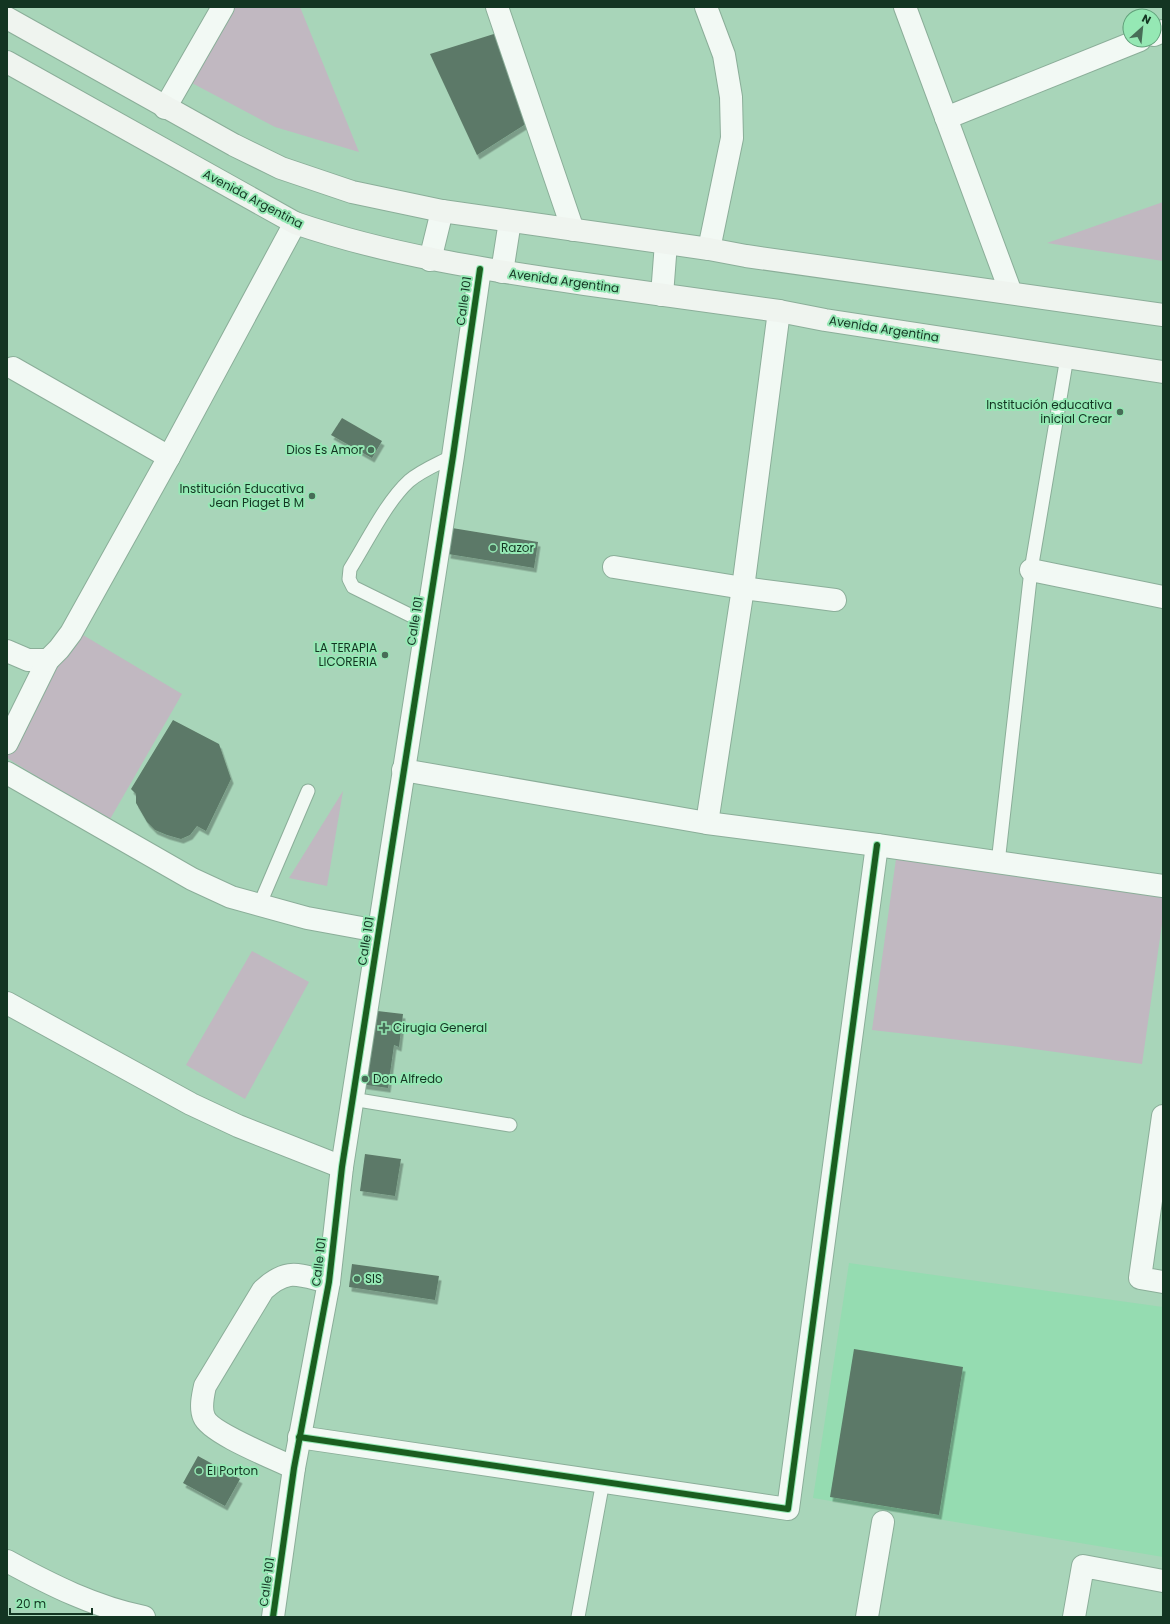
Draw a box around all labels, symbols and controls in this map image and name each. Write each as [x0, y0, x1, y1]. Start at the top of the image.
north arrow [1122, 8, 1162, 48]
text: N [1139, 10, 1154, 28]
street label: Avenida Argentina [200, 165, 306, 232]
street label: Avenida Argentina [508, 264, 620, 297]
street label: Calle 101 [452, 275, 475, 326]
street label: Avenida Argentina [828, 311, 940, 346]
place label: Institución educativa inicial Crear [986, 396, 1113, 427]
marker: Institución educativa inicial Crear [1115, 407, 1125, 417]
place label: Dios Es Amor [286, 441, 364, 458]
marker: Dios Es Amor [366, 445, 376, 455]
place label: Institución Educativa Jean Piaget B M [179, 480, 304, 511]
marker: Institución Educativa Jean Piaget B M [307, 491, 317, 501]
place label: Razor [501, 539, 535, 556]
marker: Razor [488, 543, 498, 553]
street label: Calle 101 [402, 595, 427, 647]
place label: LA TERAPIA LICORERIA [315, 639, 377, 670]
marker: LA TERAPIA LICORERIA [380, 650, 390, 660]
street label: Calle 101 [353, 915, 378, 967]
place label: Cirugia General [393, 1019, 487, 1036]
marker: Cirugia General [378, 1022, 390, 1034]
place label: Don Alfredo [373, 1070, 443, 1087]
marker: Don Alfredo [360, 1074, 370, 1084]
street label: Calle 101 [307, 1237, 330, 1287]
place label: SIS [365, 1270, 382, 1287]
marker: SIS [352, 1274, 362, 1284]
place label: El Porton [207, 1462, 258, 1479]
marker: El Porton [194, 1466, 204, 1476]
street label: Calle 101 [255, 1556, 278, 1607]
scale bar [10, 1590, 92, 1616]
text: 20 m [16, 1595, 46, 1612]

